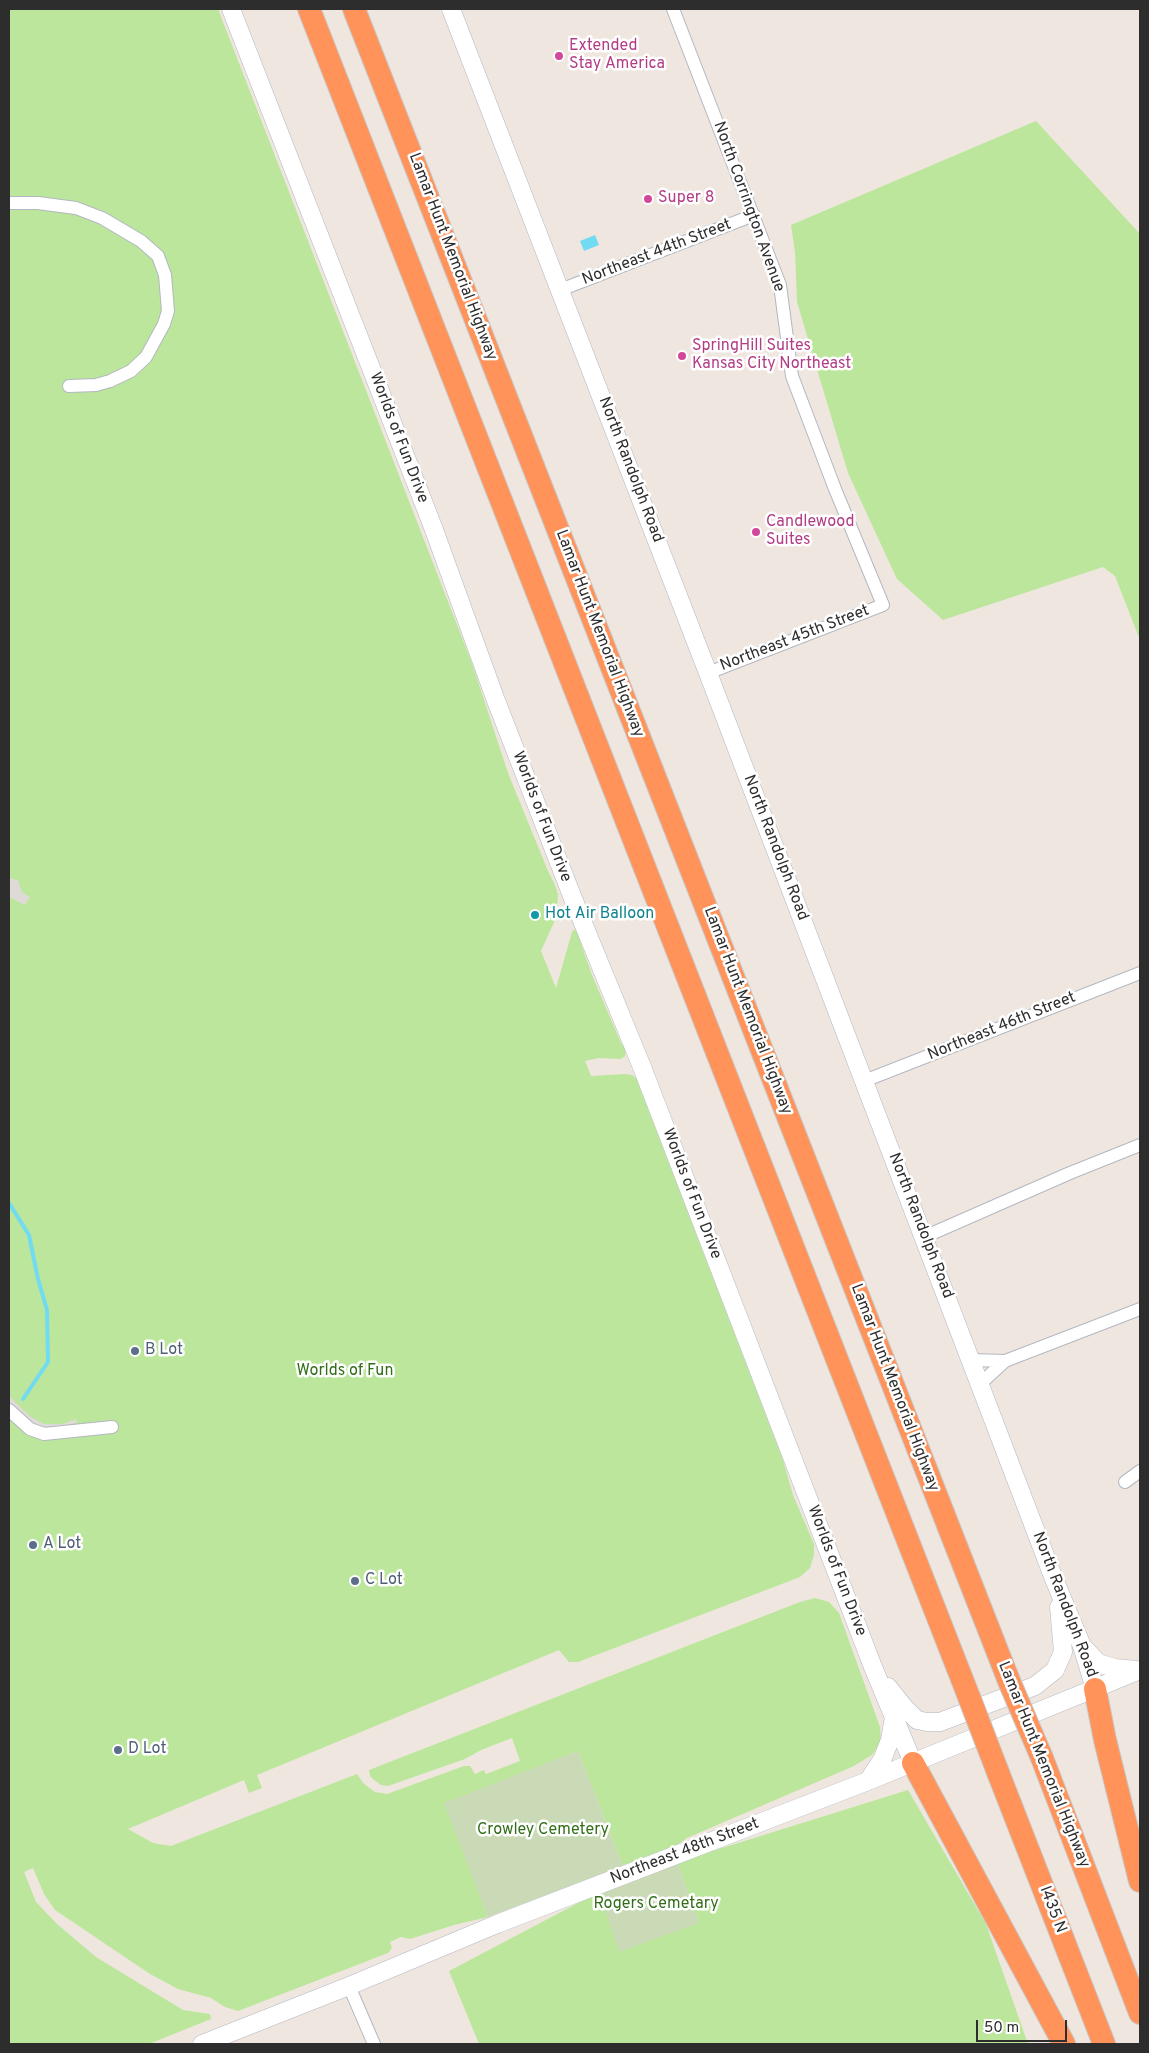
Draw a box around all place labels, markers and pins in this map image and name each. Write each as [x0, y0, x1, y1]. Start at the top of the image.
place label: Extended Stay America [569, 37, 665, 75]
marker: Extended Stay America [553, 50, 565, 62]
place label: Super 8 [658, 189, 715, 209]
marker: Super 8 [642, 193, 654, 205]
place label: SpringHill Suites Kansas City Northeast [692, 337, 851, 375]
marker: SpringHill Suites Kansas City Northeast [676, 350, 688, 362]
place label: Candlewood Suites [766, 513, 854, 551]
marker: Candlewood Suites [750, 526, 762, 538]
place label: Hot Air Balloon [545, 905, 654, 925]
marker: Hot Air Balloon [529, 909, 541, 921]
place label: B Lot [145, 1341, 183, 1361]
marker: B Lot [129, 1345, 141, 1357]
place label: A Lot [43, 1535, 81, 1555]
marker: A Lot [27, 1539, 39, 1551]
place label: C Lot [365, 1571, 403, 1591]
marker: C Lot [349, 1575, 361, 1587]
place label: D Lot [128, 1740, 166, 1760]
marker: D Lot [112, 1744, 124, 1756]

